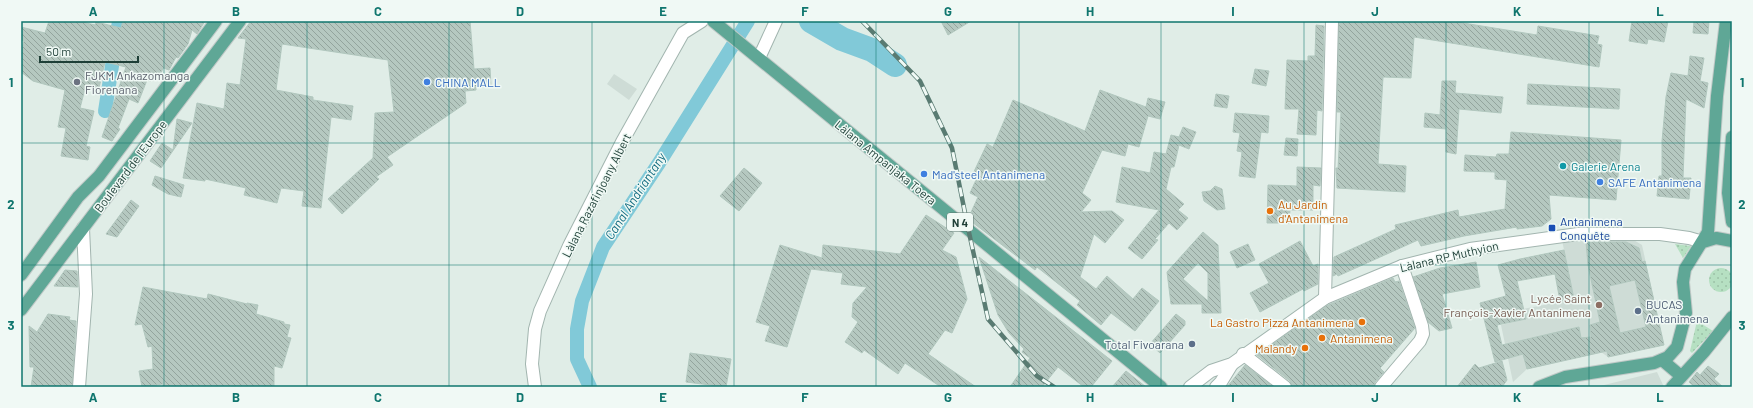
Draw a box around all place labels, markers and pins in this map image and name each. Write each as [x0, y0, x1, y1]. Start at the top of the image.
place label: FJKM Ankazomanga Fiorenana [85, 68, 189, 96]
place label: CHINA MALL [435, 75, 501, 89]
marker: FJKM Ankazomanga Fiorenana [72, 77, 82, 87]
marker: CHINA MALL [422, 77, 432, 87]
place label: Galerie Arena [1571, 159, 1640, 173]
marker: Galerie Arena [1558, 161, 1568, 171]
place label: Mad'steel Antanimena [932, 167, 1045, 181]
marker: Mad'steel Antanimena [919, 169, 929, 179]
place label: SAFE Antanimena [1608, 175, 1701, 189]
marker: SAFE Antanimena [1595, 177, 1605, 187]
place label: Au Jardin d'Antanimena [1278, 197, 1348, 225]
marker: Au Jardin d'Antanimena [1265, 206, 1275, 216]
place label: Antanimena Conquête [1560, 214, 1623, 242]
marker: Antanimena Conquête [1547, 223, 1557, 233]
place label: Lycée Saint François-Xavier Antanimena [1444, 291, 1591, 319]
place label: BUCAS Antanimena [1646, 297, 1709, 325]
marker: Lycée Saint François-Xavier Antanimena [1594, 300, 1604, 310]
marker: BUCAS Antanimena [1633, 306, 1643, 316]
place label: La Gastro Pizza Antanimena [1210, 315, 1354, 329]
marker: La Gastro Pizza Antanimena [1357, 317, 1367, 327]
place label: Antanimena [1330, 331, 1393, 345]
marker: Antanimena [1317, 333, 1327, 343]
place label: Total Fivoarana [1105, 337, 1184, 351]
marker: Total Fivoarana [1187, 339, 1197, 349]
place label: Malandy [1255, 341, 1297, 355]
marker: Malandy [1300, 343, 1310, 353]

